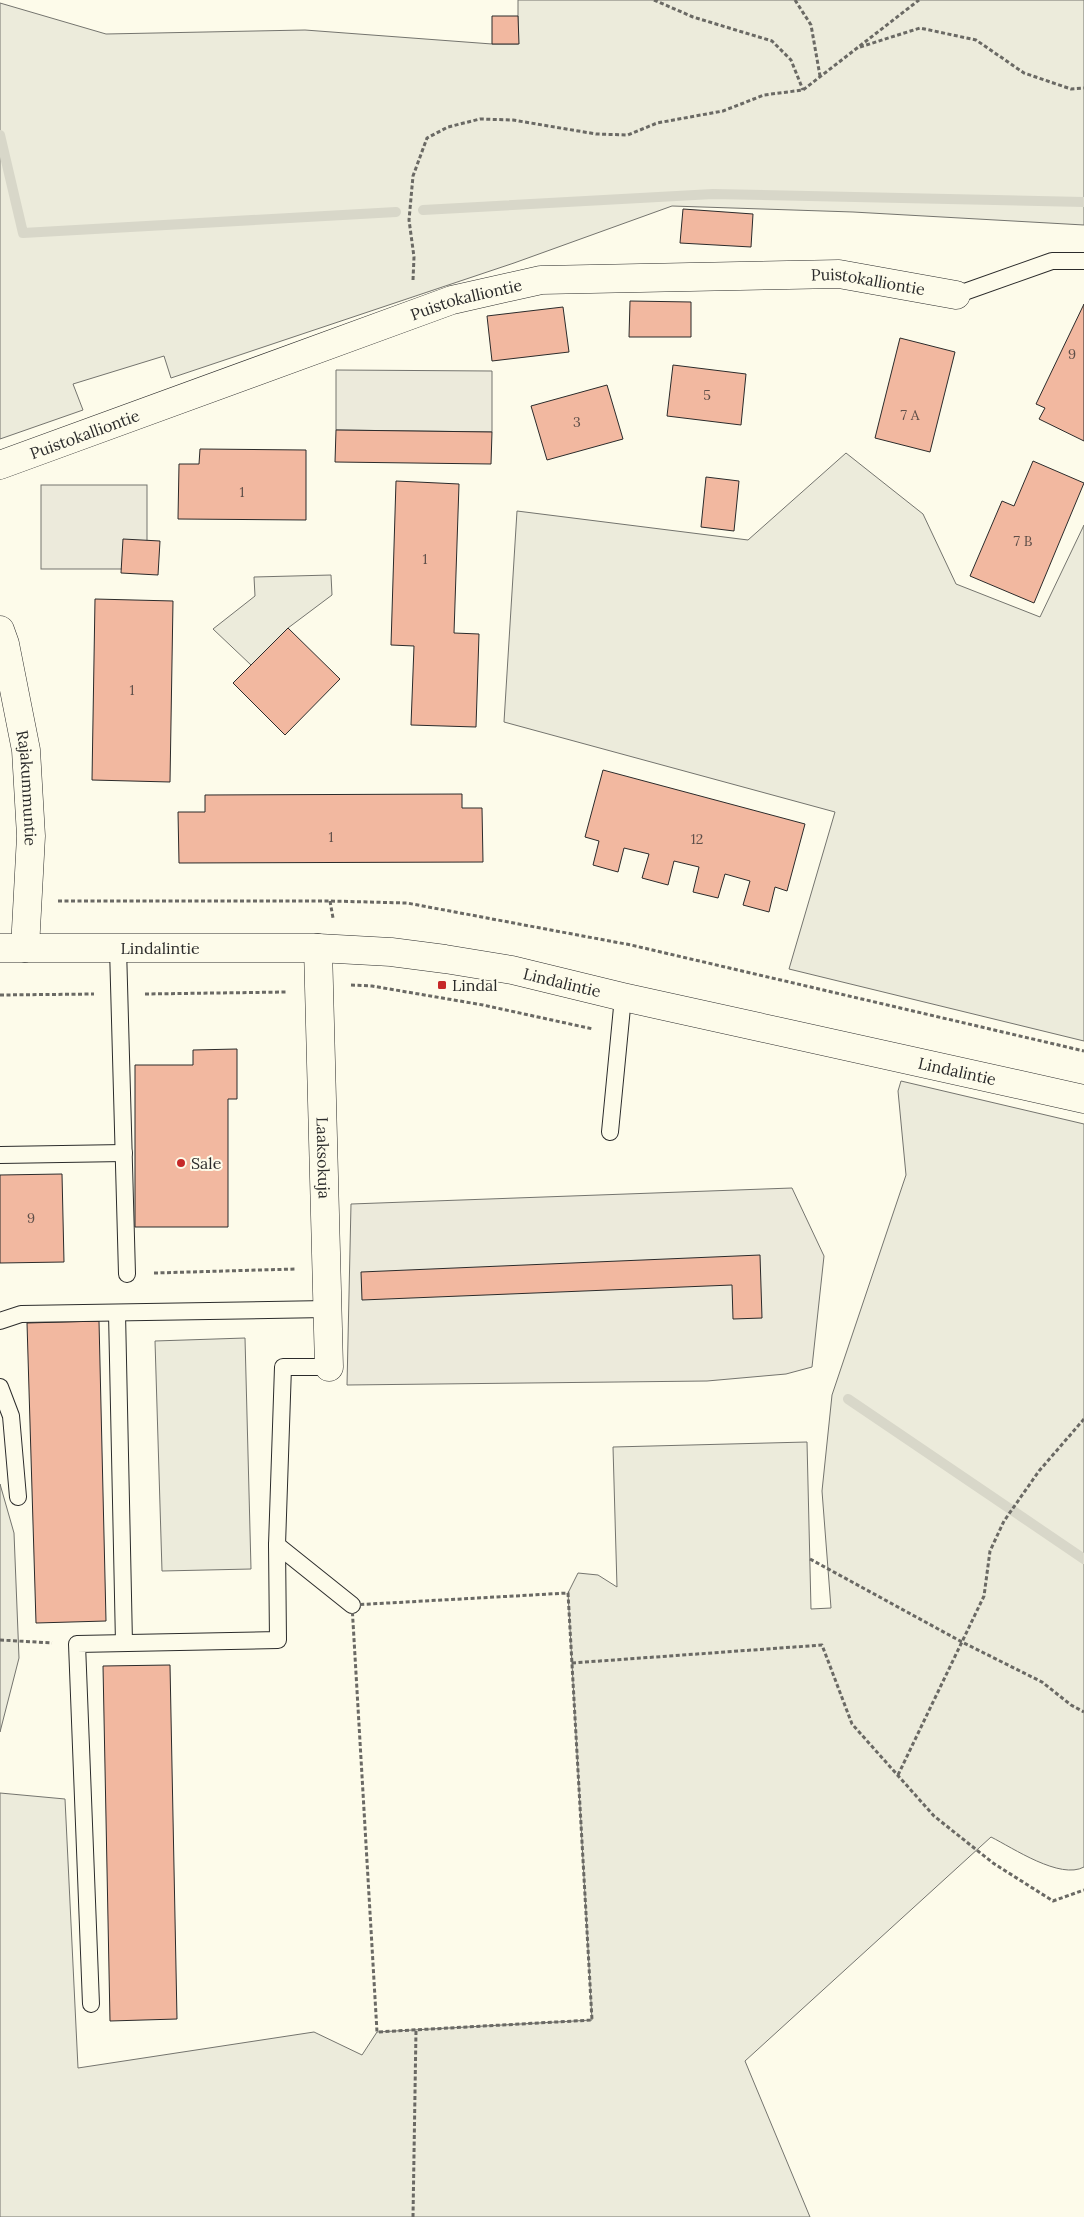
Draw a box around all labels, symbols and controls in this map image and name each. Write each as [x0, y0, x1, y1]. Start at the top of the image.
street label: Puistokalliontie [811, 264, 927, 299]
street label: Puistokalliontie [407, 275, 524, 324]
house number: 9 [1068, 345, 1076, 363]
house number: 5 [703, 386, 711, 404]
street label: Puistokalliontie [27, 405, 142, 463]
house number: 7 A [901, 406, 920, 424]
house number: 3 [573, 413, 581, 431]
house number: 1 [239, 483, 245, 501]
house number: 7 B [1014, 532, 1033, 550]
house number: 1 [422, 550, 428, 568]
house number: 1 [129, 681, 135, 699]
street label: Rajakummuntie [12, 728, 41, 847]
house number: 1 [328, 828, 334, 846]
house number: 12 [691, 830, 703, 848]
street label: Lindalintie [120, 938, 200, 958]
street label: Lindalintie [521, 963, 603, 1001]
place label: Lindal [452, 975, 498, 995]
marker: Lindal [436, 979, 448, 991]
street label: Lindalintie [916, 1053, 998, 1089]
street label: Laaksokuja [312, 1117, 335, 1199]
place label: Sale [191, 1153, 222, 1173]
marker: Sale [175, 1157, 187, 1169]
house number: 9 [27, 1209, 35, 1227]

